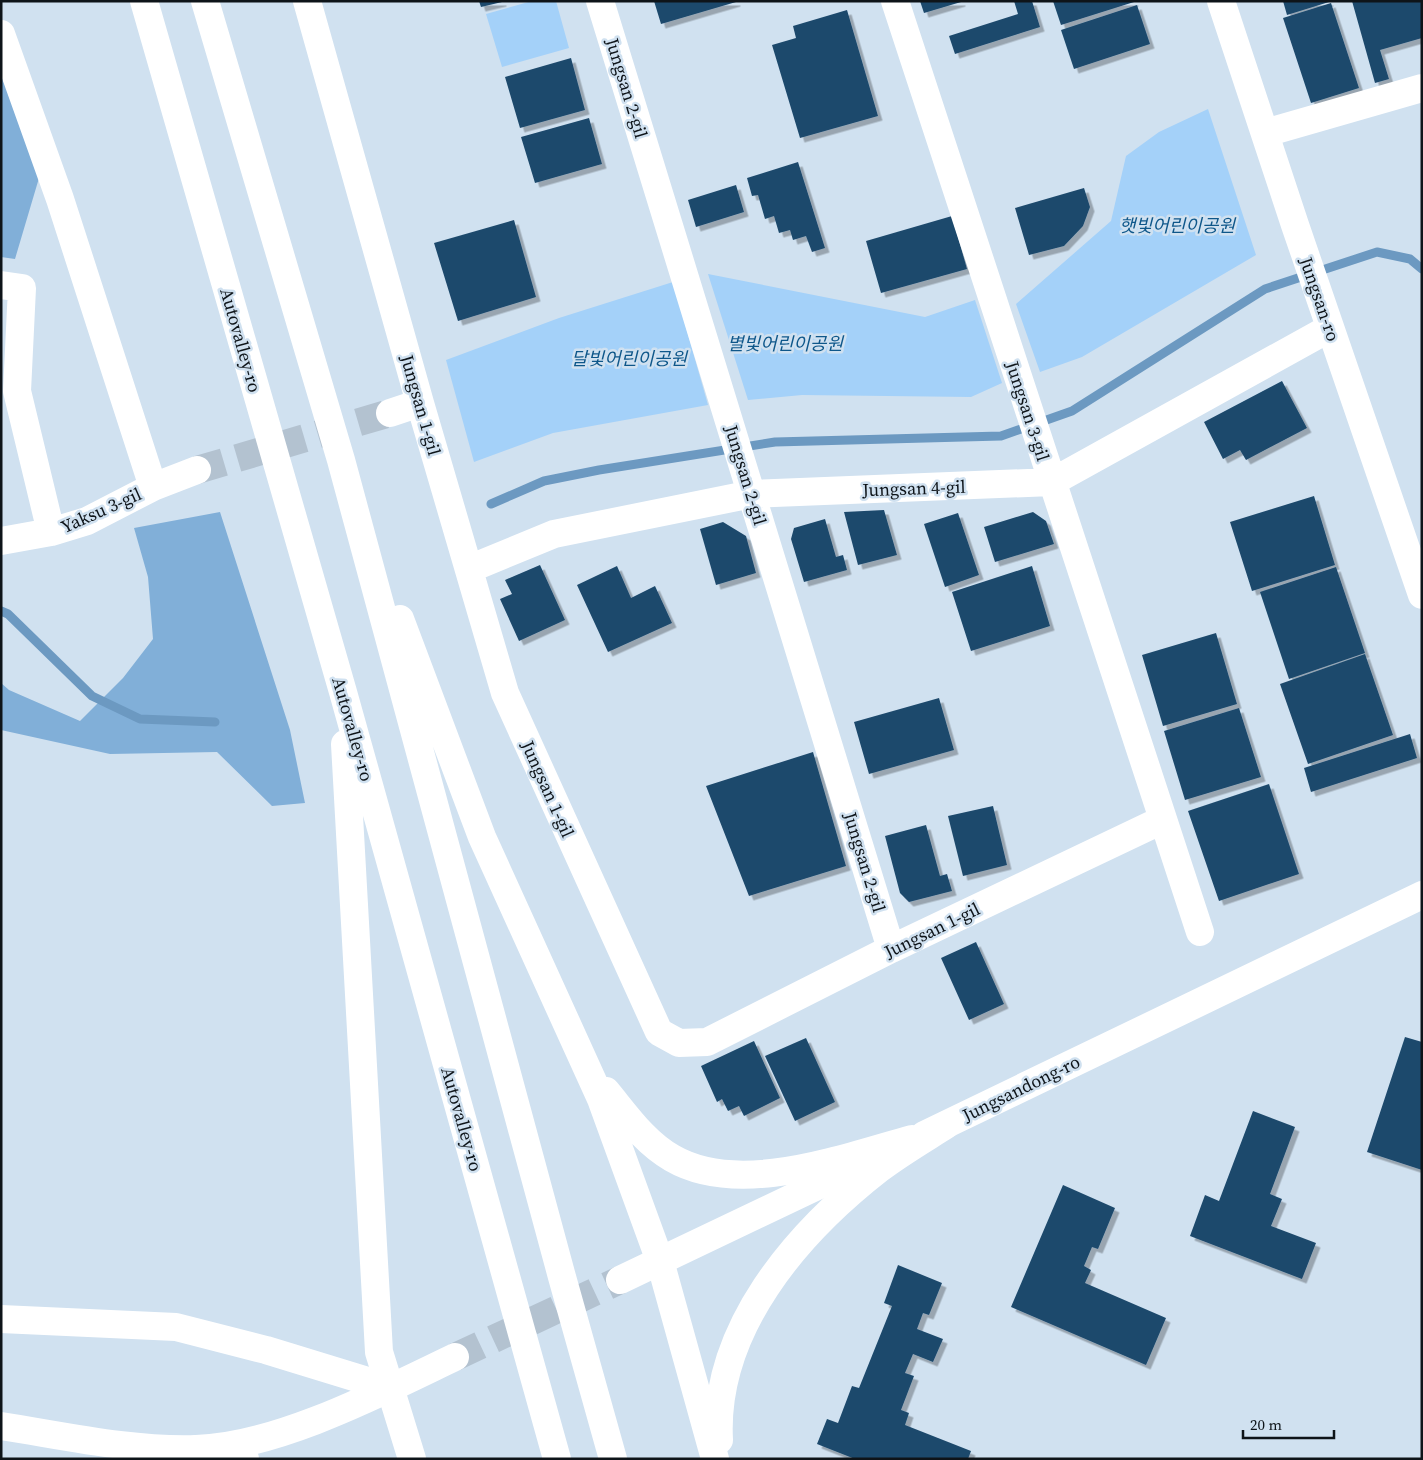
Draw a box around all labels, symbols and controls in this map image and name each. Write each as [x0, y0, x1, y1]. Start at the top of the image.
street label: Jungsan 2-gil [600, 34, 654, 141]
park label: 햇빛어린이공원 [1119, 213, 1236, 238]
street label: Jungsan-ro [1294, 253, 1346, 345]
street label: Autovalley-ro [214, 285, 268, 395]
park label: 별빛어린이공원 [727, 331, 844, 356]
park label: 달빛어린이공원 [571, 346, 688, 371]
street label: Jungsan 1-gil [394, 351, 447, 458]
street label: Jungsan 3-gil [1000, 357, 1056, 464]
street label: Jungsan 2-gil [719, 421, 773, 528]
street label: Jungsan 4-gil [861, 474, 966, 502]
street label: Yaksu 3-gil [57, 481, 145, 539]
street label: Autovalley-ro [326, 674, 380, 784]
street label: Jungsan 1-gil [515, 736, 580, 841]
street label: Jungsan 2-gil [838, 808, 892, 915]
street label: Jungsan 1-gil [879, 896, 984, 964]
street label: Jungsandong-ro [957, 1049, 1084, 1128]
street label: Autovalley-ro [435, 1064, 489, 1174]
scale bar [1243, 1408, 1334, 1440]
text: 20 m [1250, 1414, 1282, 1435]

